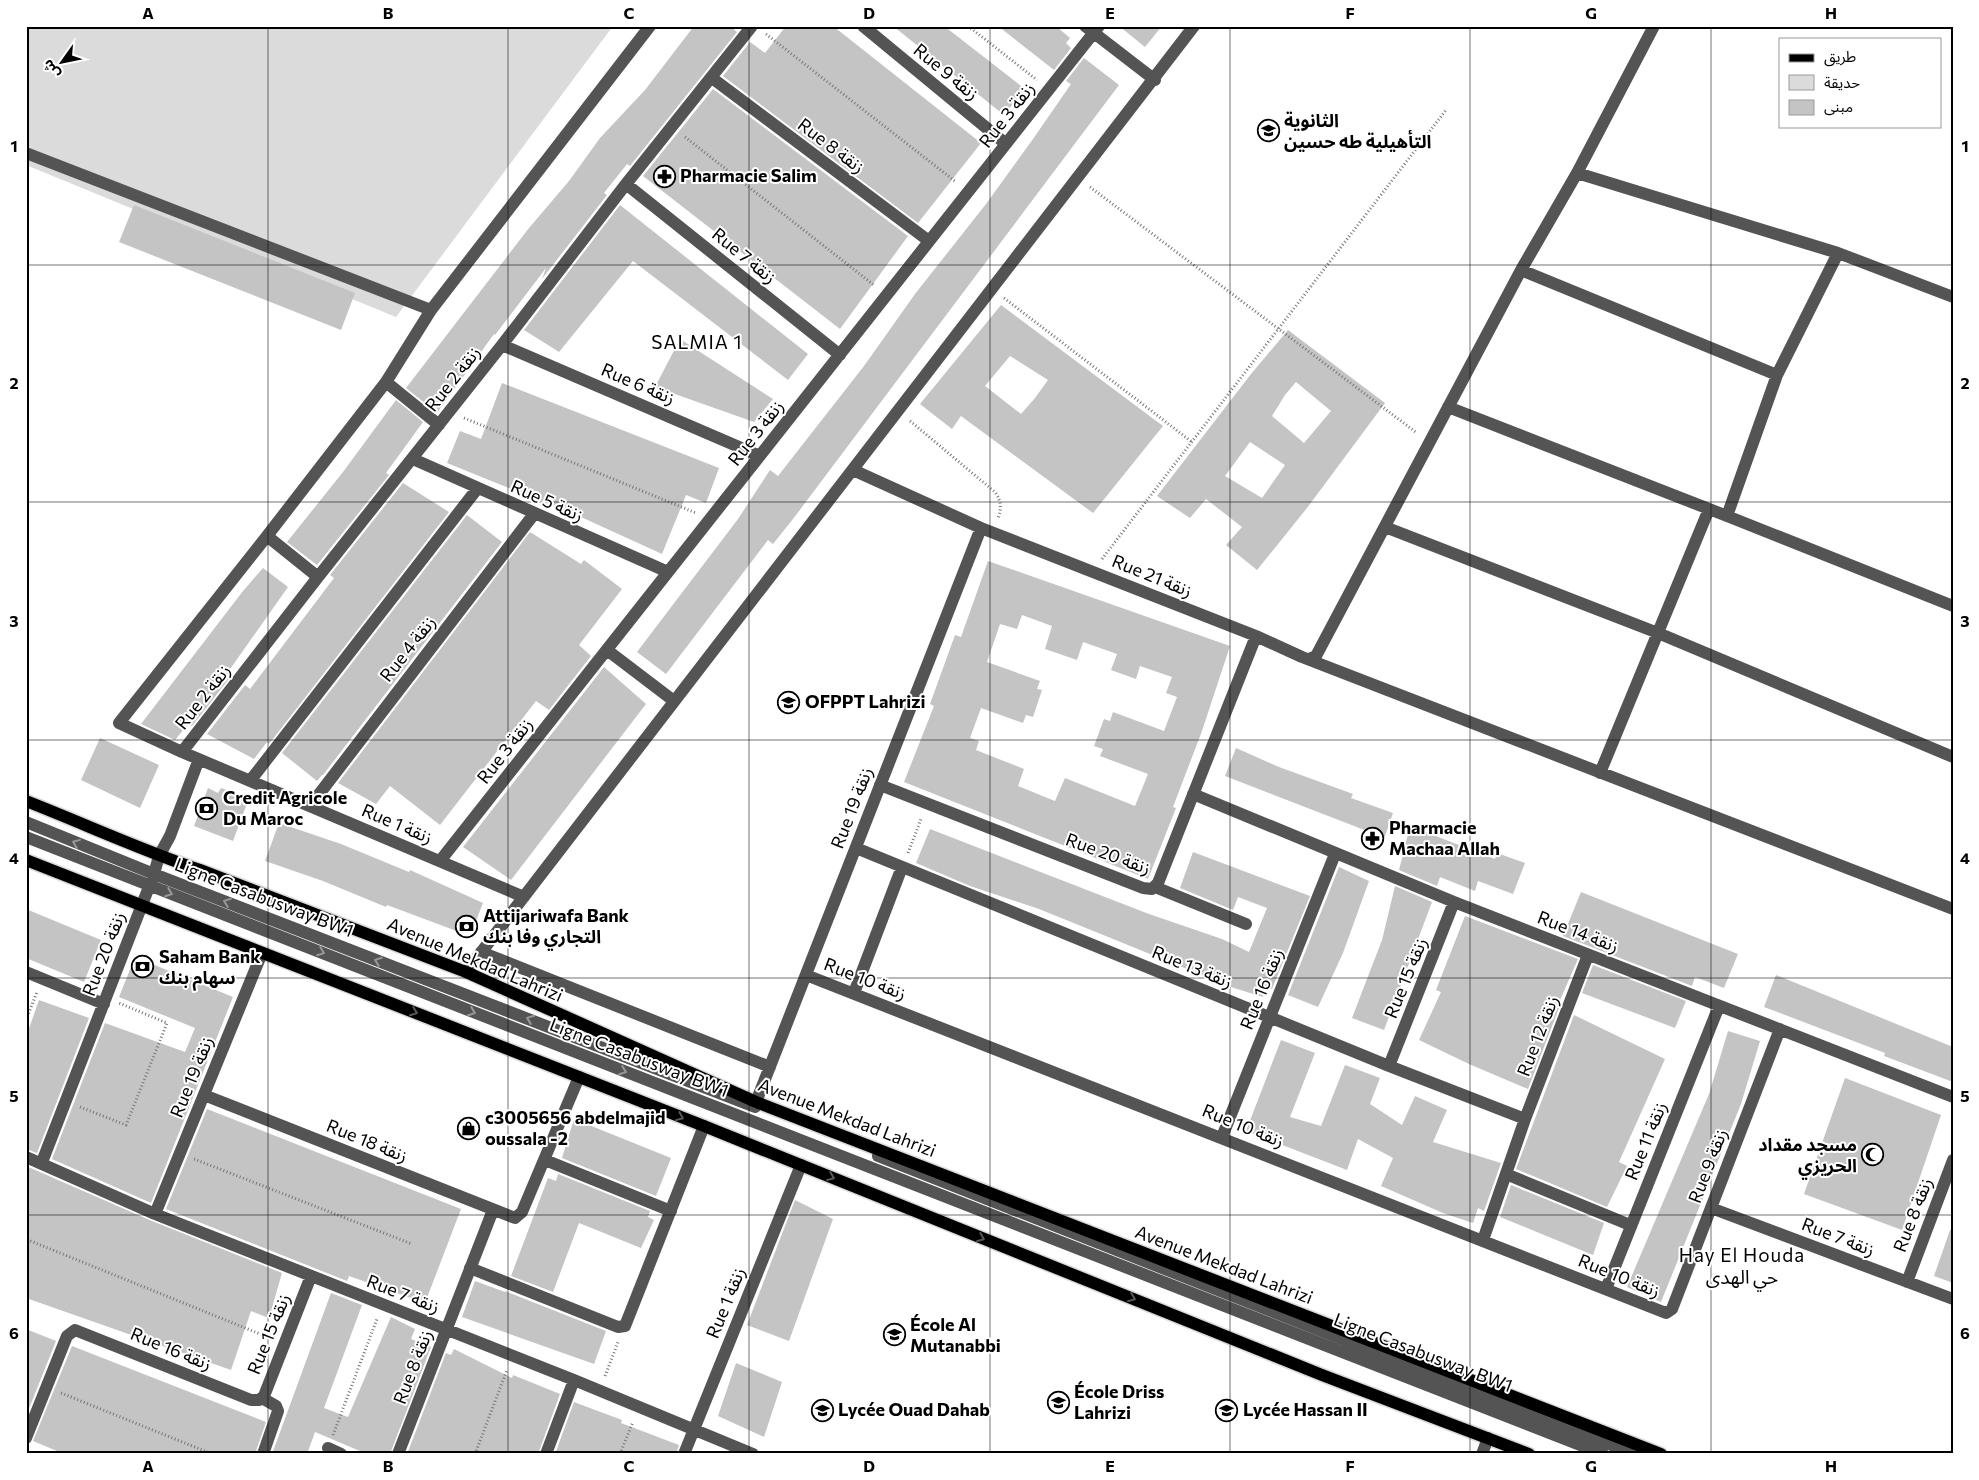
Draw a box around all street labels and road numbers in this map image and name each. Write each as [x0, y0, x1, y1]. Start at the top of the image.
street label: Rue 9 زنقة [909, 38, 984, 105]
street label: Rue 3 زنقة [974, 77, 1039, 152]
street label: Rue 8 زنقة [793, 113, 869, 178]
street label: Rue 7 زنقة [707, 223, 781, 289]
street label: Rue 2 زنقة [420, 341, 485, 416]
street label: Rue 6 زنقة [598, 358, 679, 409]
street label: Rue 3 زنقة [723, 395, 788, 470]
street label: Rue 5 زنقة [507, 474, 587, 527]
street label: Rue 21 زنقة [1109, 549, 1196, 602]
street label: Rue 4 زنقة [375, 611, 441, 686]
street label: Rue 2 زنقة [170, 659, 235, 734]
street label: Rue 3 زنقة [472, 713, 537, 788]
street label: Rue 19 زنقة [825, 764, 878, 852]
street label: Rue 1 زنقة [358, 798, 436, 849]
street label: Rue 20 زنقة [1063, 828, 1154, 880]
street label: Ligne Casabusway BW1 [172, 853, 357, 941]
street label: Rue 14 زنقة [1534, 905, 1622, 958]
street label: Rue 20 زنقة [77, 908, 130, 999]
street label: Avenue Mekdad Lahrizi [384, 912, 566, 1006]
street label: Rue 15 زنقة [1379, 934, 1432, 1022]
street label: Rue 13 زنقة [1148, 940, 1236, 993]
street label: Rue 16 زنقة [1235, 945, 1288, 1033]
street label: Rue 10 زنقة [821, 952, 910, 1005]
street label: Rue 12 زنقة [1512, 992, 1563, 1079]
street label: Ligne Casabusway BW1 [547, 1013, 732, 1101]
street label: Rue 19 زنقة [165, 1033, 218, 1121]
street label: Avenue Mekdad Lahrizi [755, 1073, 939, 1161]
street label: Rue 11 زنقة [1619, 1098, 1672, 1183]
street label: Rue 10 زنقة [1199, 1099, 1288, 1152]
street label: Rue 18 زنقة [323, 1114, 411, 1167]
street label: Rue 9 زنقة [1683, 1125, 1732, 1206]
street label: Rue 8 زنقة [1888, 1174, 1937, 1255]
street label: Rue 7 زنقة [1798, 1212, 1878, 1261]
street label: Avenue Mekdad Lahrizi [1132, 1220, 1316, 1308]
street label: Rue 10 زنقة [1575, 1249, 1664, 1302]
street label: Rue 1 زنقة [701, 1264, 750, 1342]
street label: Rue 7 زنقة [363, 1269, 443, 1318]
street label: Rue 15 زنقة [242, 1290, 295, 1378]
street label: Ligne Casabusway BW1 [1331, 1308, 1516, 1396]
street label: Rue 16 زنقة [127, 1322, 215, 1375]
street label: Rue 8 زنقة [388, 1326, 437, 1407]

